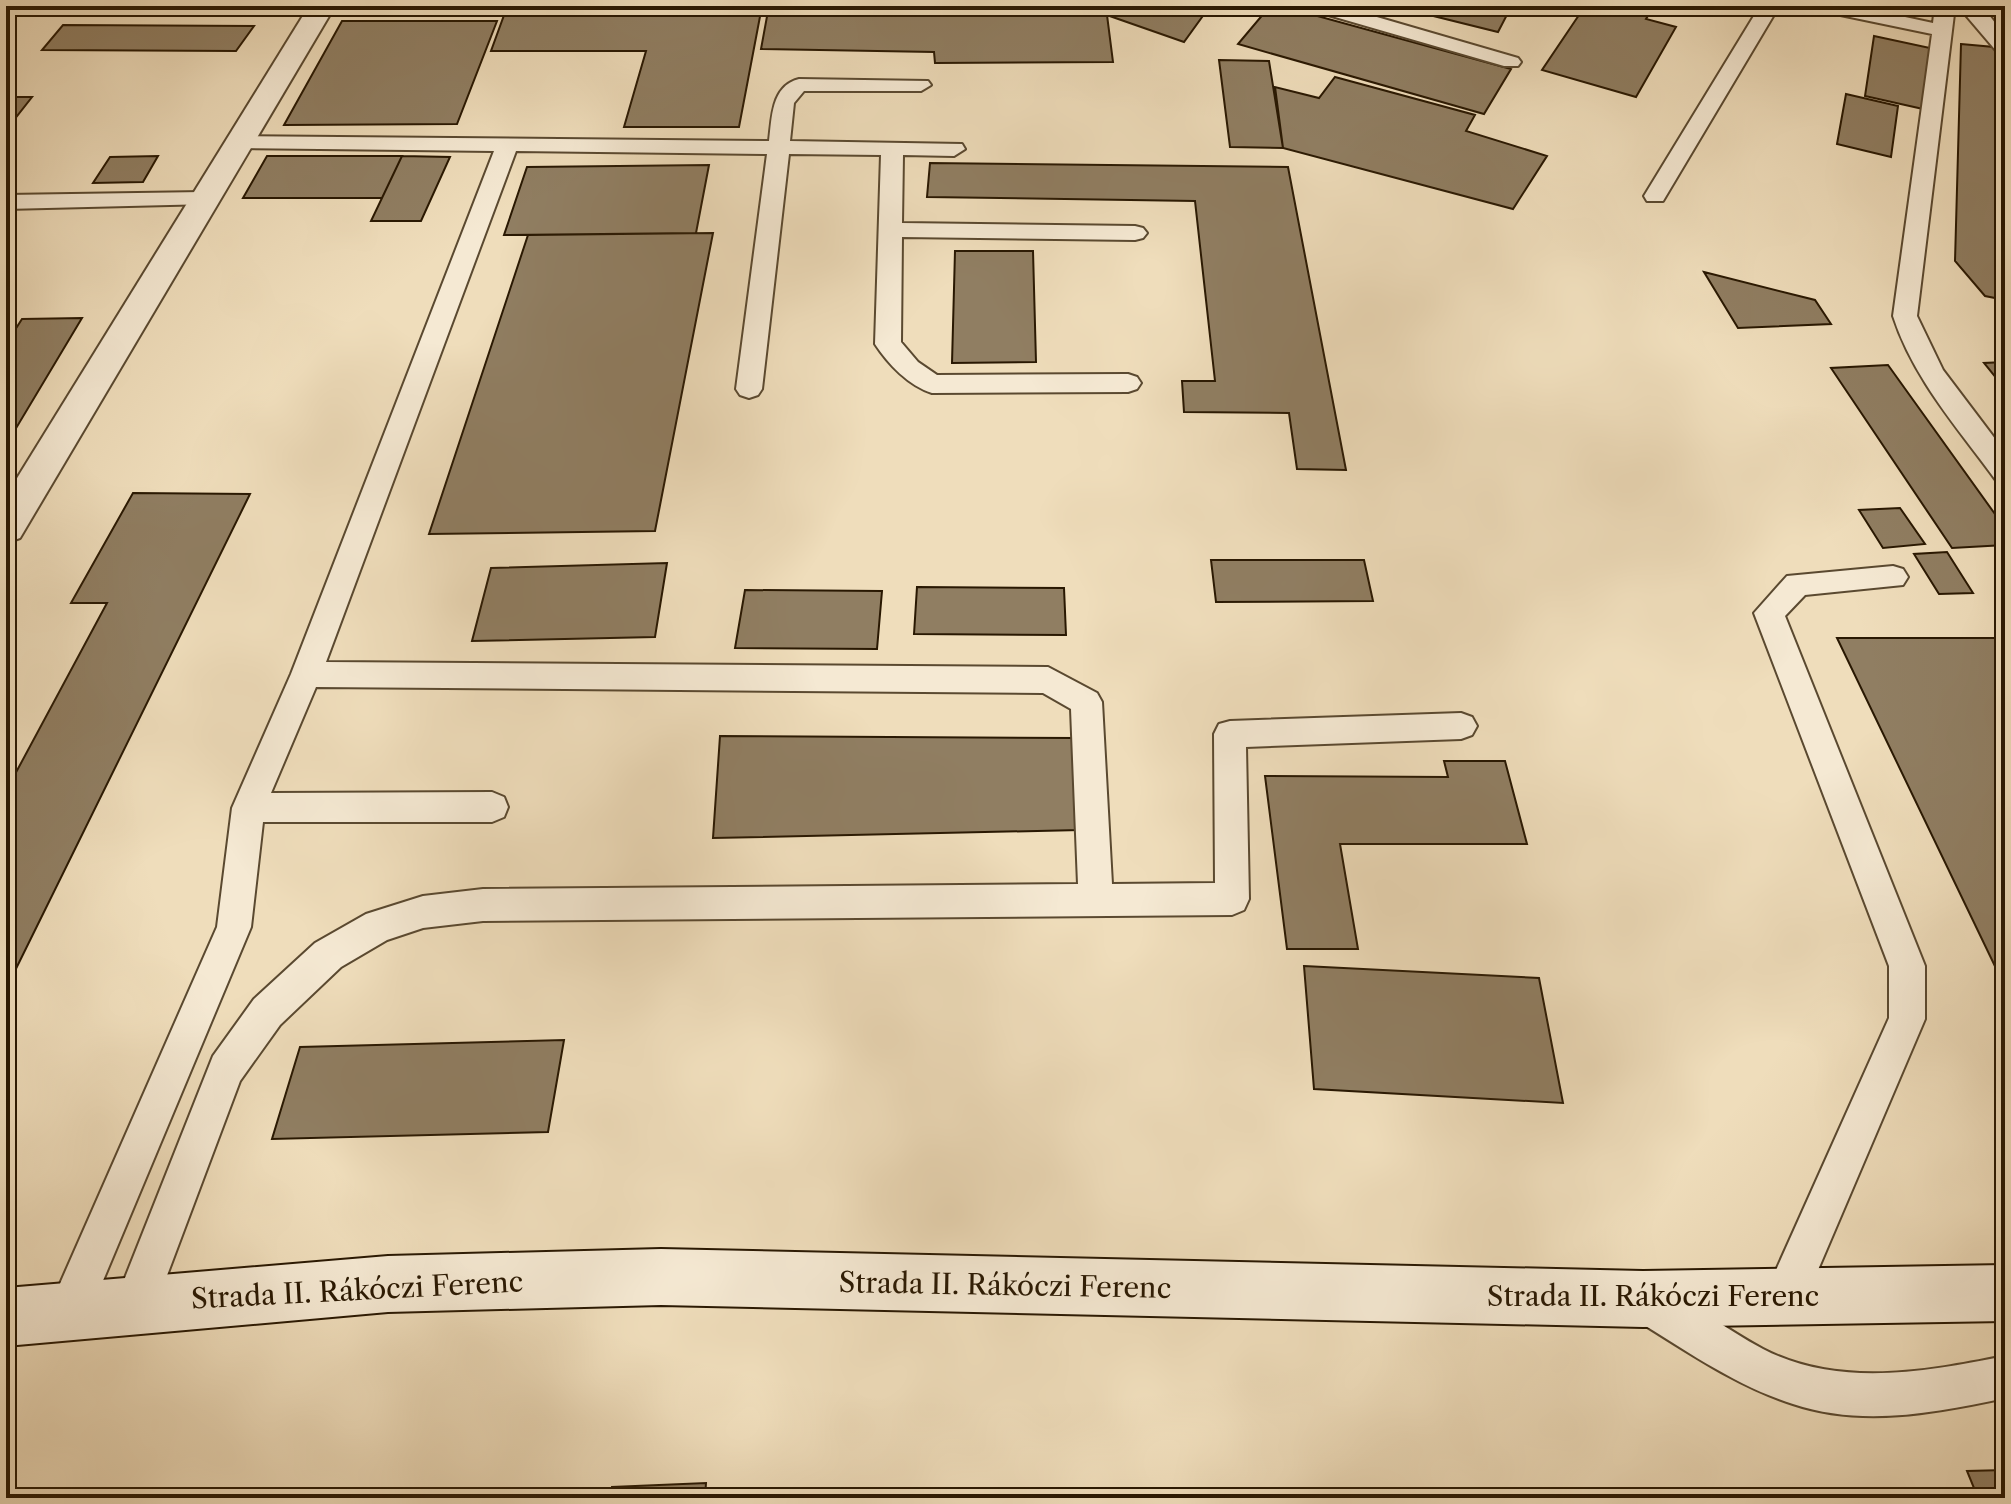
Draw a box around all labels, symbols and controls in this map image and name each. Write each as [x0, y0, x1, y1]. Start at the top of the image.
street label: Strada II. Rákóczi Ferenc [190, 1264, 524, 1316]
street label: Strada II. Rákóczi Ferenc [838, 1265, 1172, 1305]
street label: Strada II. Rákóczi Ferenc [1487, 1279, 1819, 1313]

